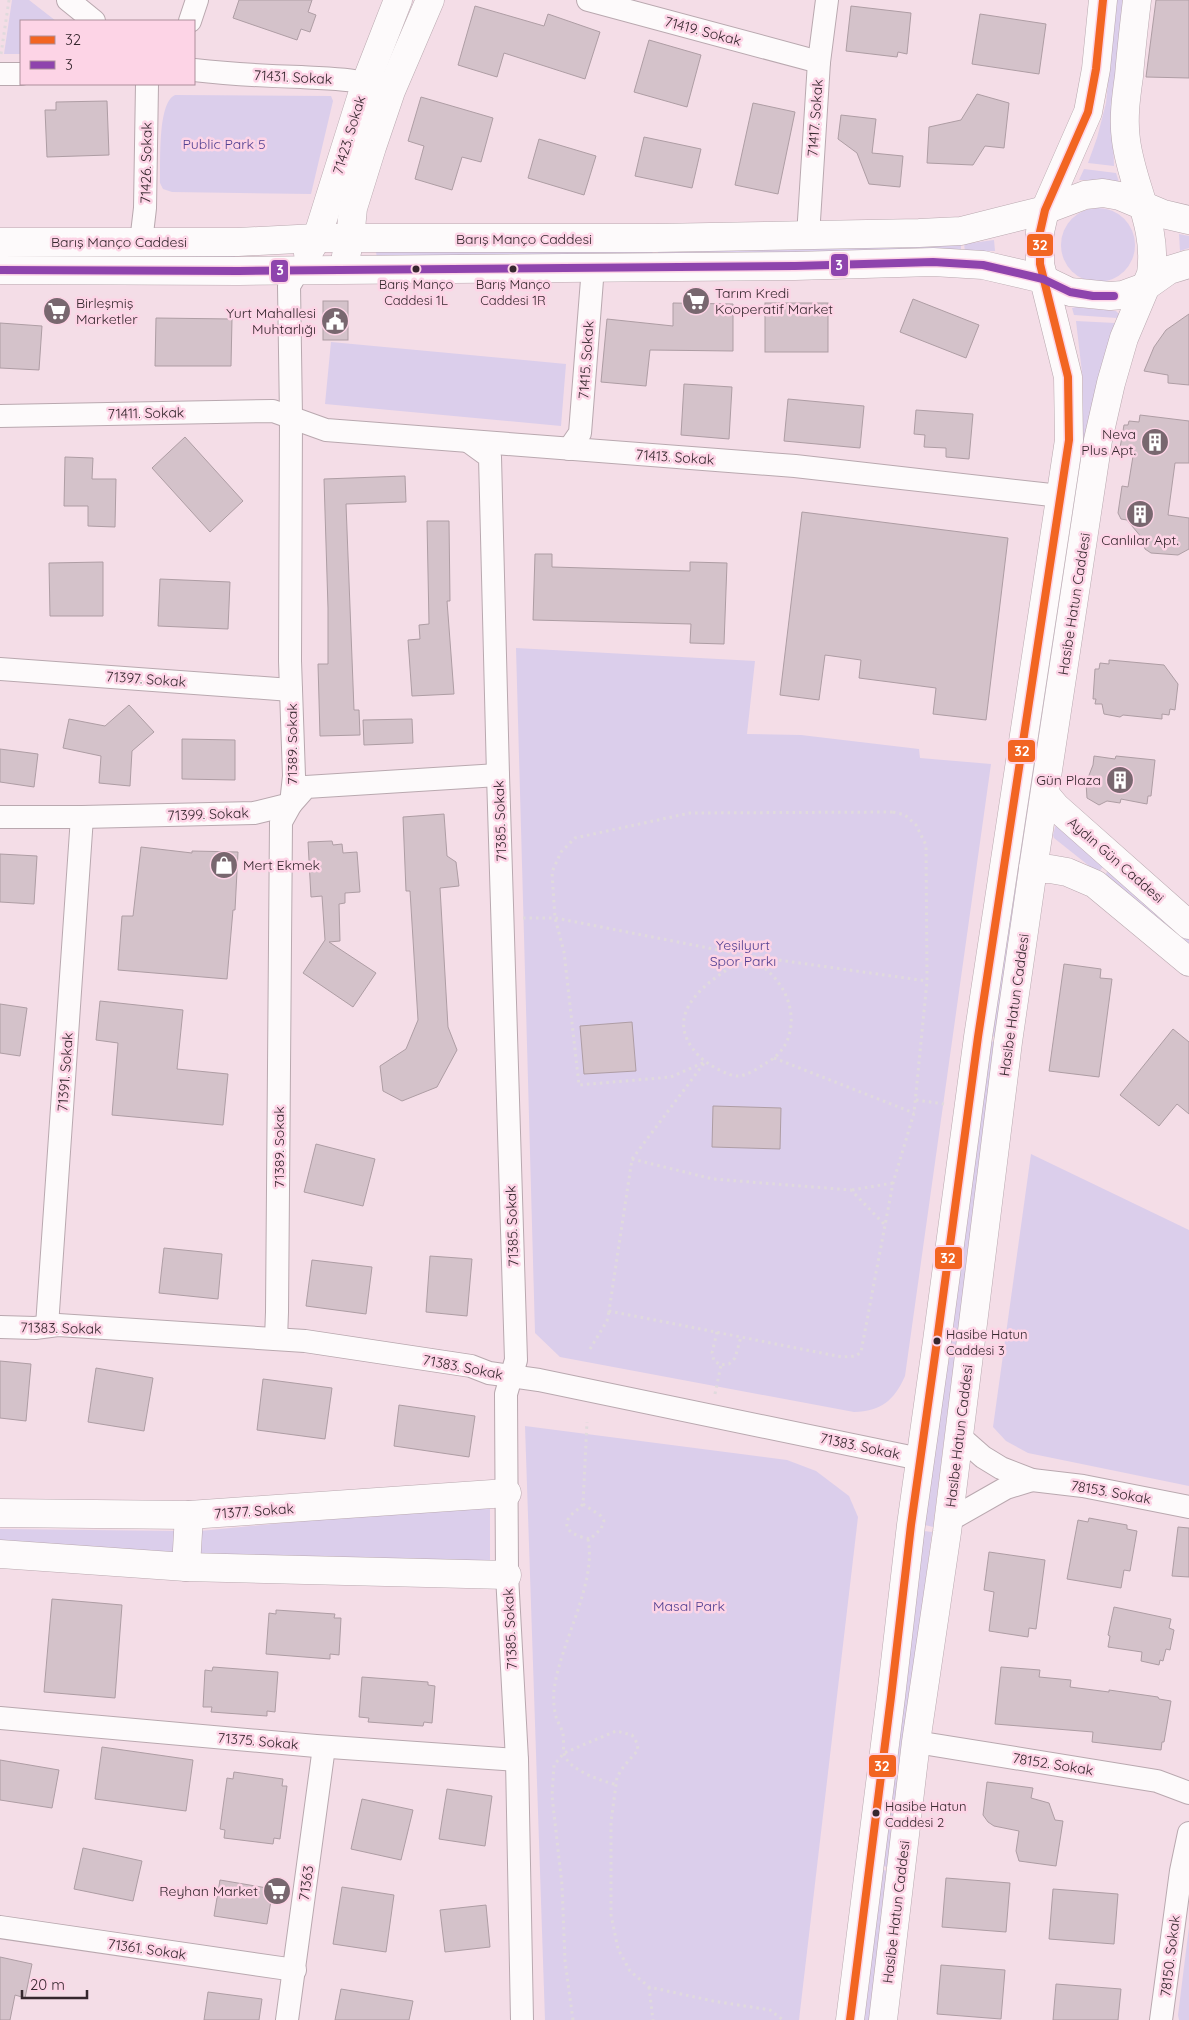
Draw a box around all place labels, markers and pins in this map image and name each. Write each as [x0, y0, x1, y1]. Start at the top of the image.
marker: Barış Manço Caddesi 1L [411, 264, 421, 274]
marker: Barış Manço Caddesi 1R [508, 264, 518, 274]
place label: Barış Manço Caddesi 1L [379, 276, 453, 308]
place label: Barış Manço Caddesi 1R [476, 276, 550, 308]
place label: Tarım Kredi Kooperatif Market [715, 284, 833, 318]
supermarket icon: Tarım Kredi Kooperatif Market [681, 286, 711, 316]
place label: Birleşmiş Marketler [76, 294, 138, 328]
supermarket icon: Birleşmiş Marketler [42, 296, 72, 326]
place label: Yurt Mahallesi Muhtarlığı [226, 304, 316, 338]
public building icon: Yurt Mahallesi Muhtarlığı [320, 306, 350, 336]
place label: Neva Plus Apt. [1081, 425, 1136, 459]
building icon: Neva Plus Apt. [1140, 427, 1170, 457]
building icon: Canlılar Apt. [1125, 499, 1155, 529]
place label: Canlılar Apt. [1101, 531, 1179, 549]
building icon: Gün Plaza [1105, 765, 1135, 795]
place label: Gün Plaza [1036, 771, 1101, 789]
shop icon: Mert Ekmek [209, 850, 239, 880]
place label: Mert Ekmek [243, 856, 320, 874]
place label: Hasibe Hatun Caddesi 3 [946, 1326, 1027, 1358]
marker: Hasibe Hatun Caddesi 3 [932, 1336, 942, 1346]
place label: Hasibe Hatun Caddesi 2 [885, 1798, 966, 1830]
marker: Hasibe Hatun Caddesi 2 [871, 1808, 881, 1818]
supermarket icon: Reyhan Market [262, 1876, 292, 1906]
place label: Reyhan Market [159, 1882, 258, 1900]

